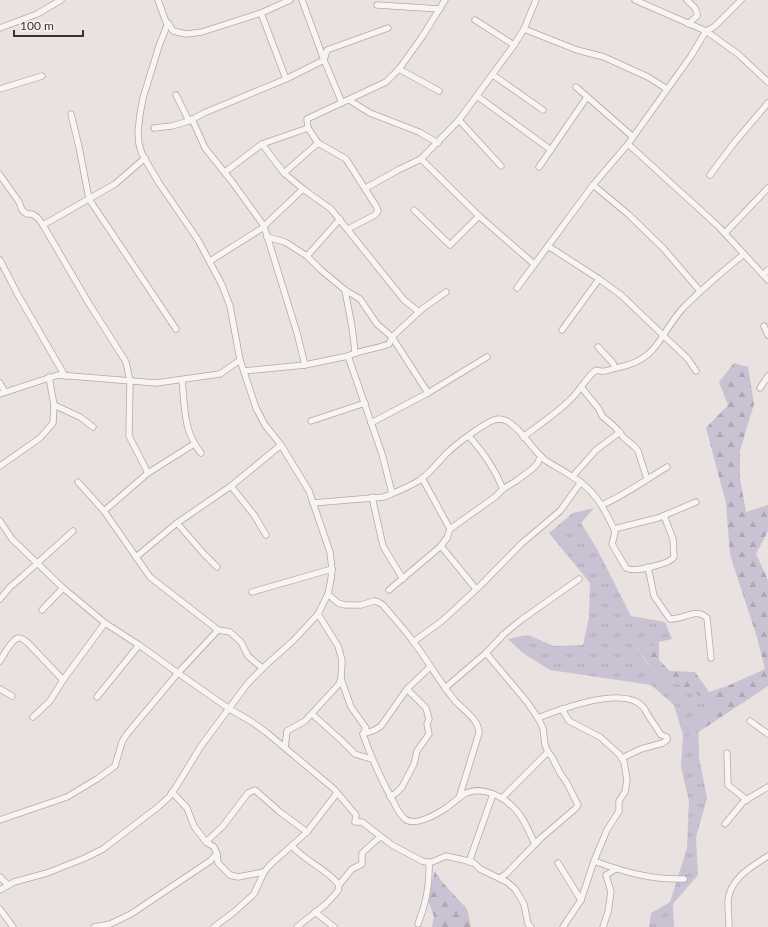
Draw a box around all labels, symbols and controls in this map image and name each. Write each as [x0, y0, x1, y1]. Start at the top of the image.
scale bar [14, 12, 83, 38]
text: 100 m [20, 18, 54, 33]

